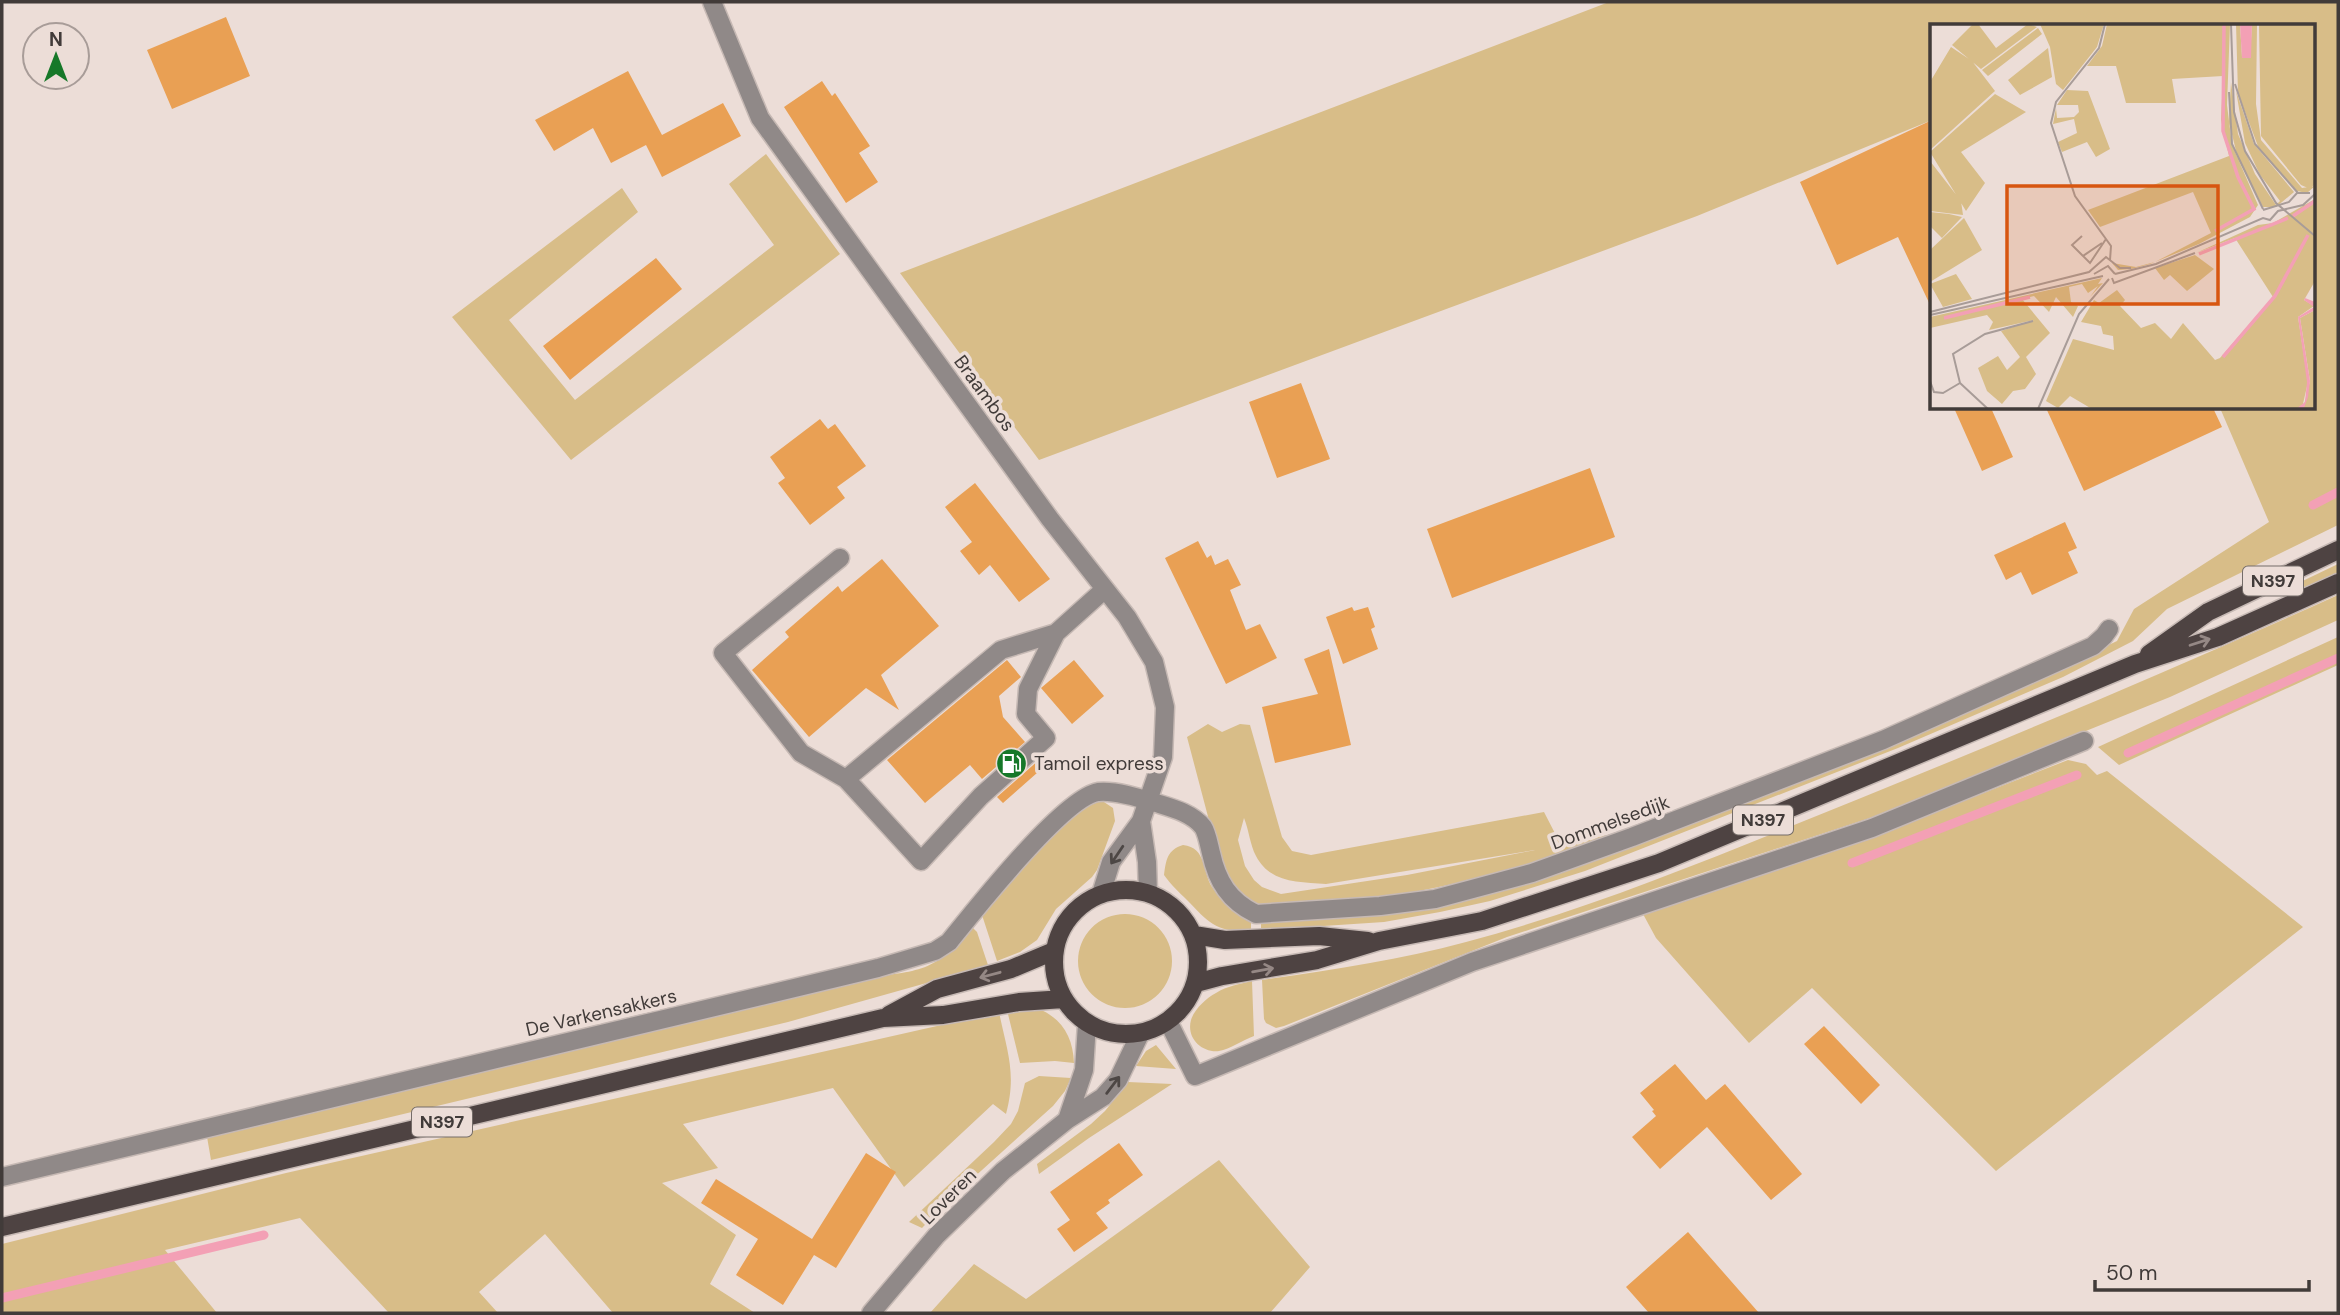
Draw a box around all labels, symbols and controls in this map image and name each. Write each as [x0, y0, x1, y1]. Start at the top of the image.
north arrow [21, 21, 91, 91]
inset map [1930, 24, 2316, 410]
text: N [49, 27, 63, 52]
street label: Braambos [948, 350, 1021, 437]
road number: N397 [2243, 566, 2303, 596]
one-way arrow [2189, 635, 2211, 648]
fuel station icon: Tamoil express [994, 746, 1028, 780]
place label: Tamoil express [1034, 751, 1164, 776]
street label: Dommelsedijk [1548, 789, 1673, 855]
road number: N397 [1733, 806, 1793, 834]
one-way arrow [1110, 845, 1124, 864]
one-way arrow [1251, 963, 1274, 976]
one-way arrow [979, 969, 1001, 982]
street label: De Varkensakkers [523, 983, 679, 1042]
one-way arrow [1105, 1076, 1120, 1095]
road number: N397 [412, 1107, 472, 1136]
street label: Loveren [915, 1163, 982, 1230]
scale bar [2095, 1248, 2308, 1292]
text: 50 m [2106, 1259, 2157, 1287]

